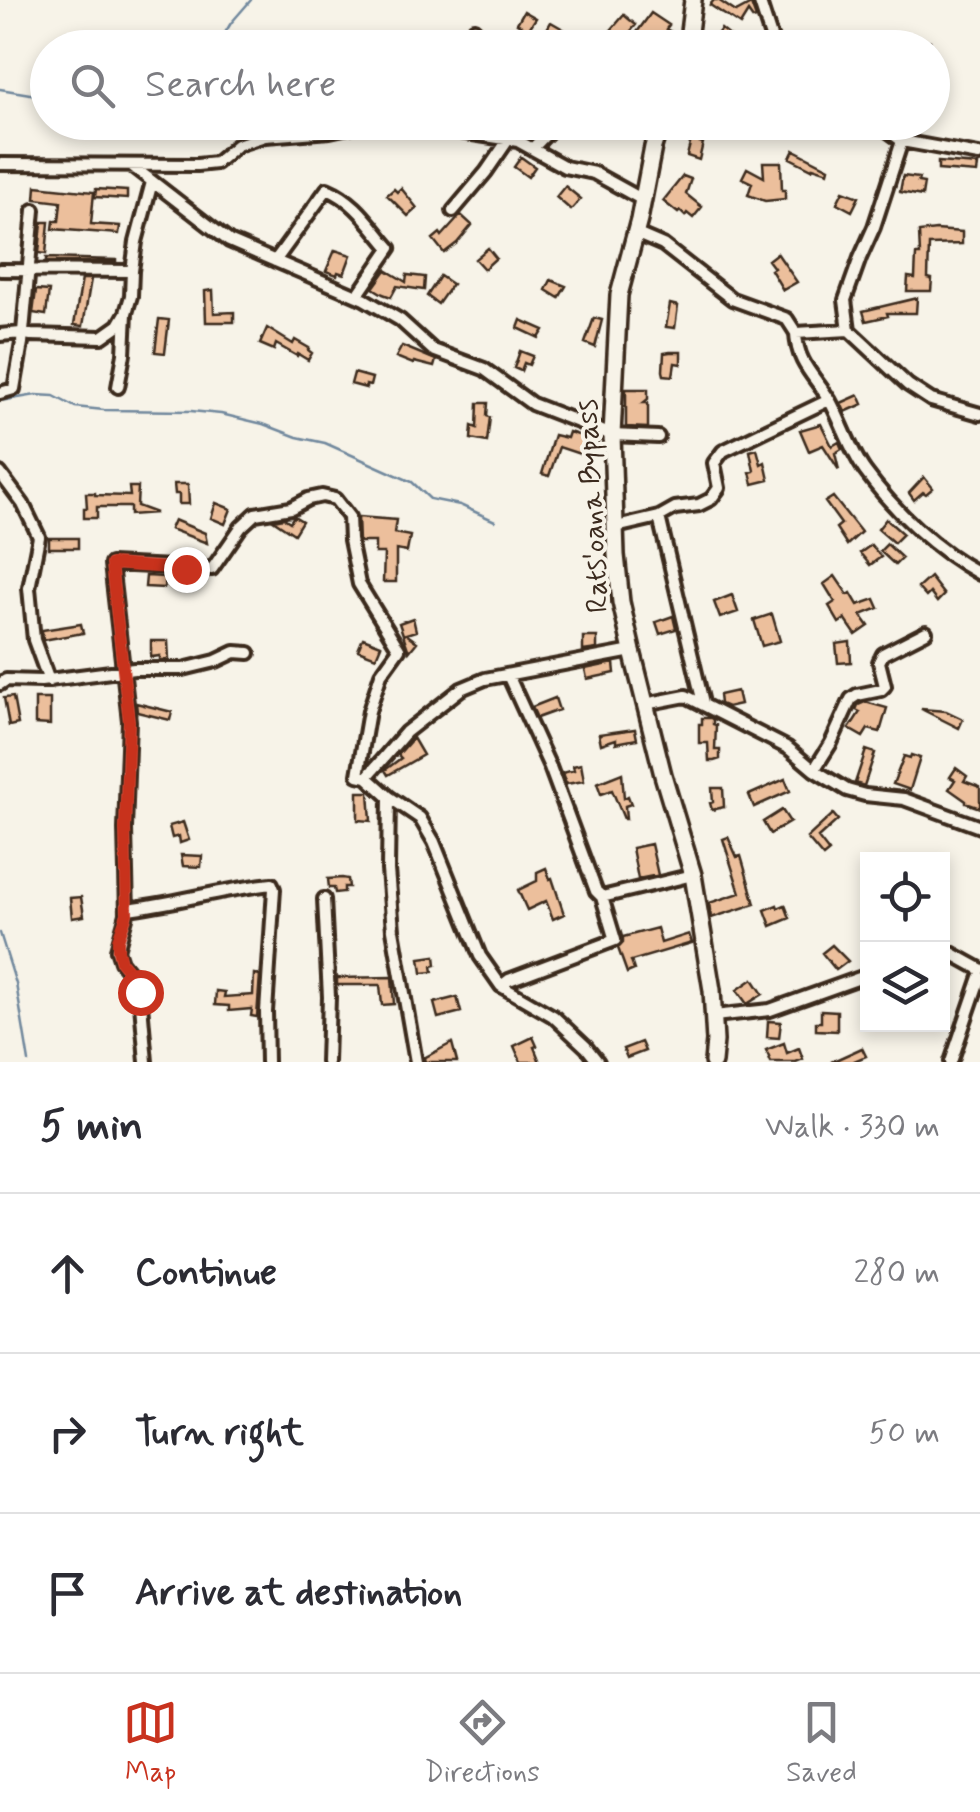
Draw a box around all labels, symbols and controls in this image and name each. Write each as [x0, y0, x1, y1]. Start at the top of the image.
search box [30, 30, 950, 140]
icon: search [65, 58, 120, 113]
text: Search here [145, 61, 336, 110]
street label: Rats'oana Bypass [568, 398, 618, 614]
route end [164, 547, 210, 593]
map controls [860, 852, 950, 1032]
button: locate [860, 852, 950, 942]
button: layers [860, 942, 950, 1032]
route start [118, 970, 164, 1016]
text: 5 min [40, 1100, 143, 1155]
text: Walk · 330 m [765, 1106, 940, 1148]
icon: ahead [40, 1246, 95, 1301]
text: Continue [135, 1249, 277, 1298]
text: 280 m [853, 1252, 940, 1294]
icon: right [40, 1406, 95, 1461]
text: Turn right [135, 1409, 304, 1458]
text: 50 m [868, 1412, 940, 1454]
icon: arrive [40, 1566, 95, 1621]
text: Arrive at destination [135, 1569, 462, 1618]
tab: Map [123, 1695, 178, 1792]
tab: Directions [425, 1695, 540, 1792]
tab: Saved [786, 1695, 857, 1792]

